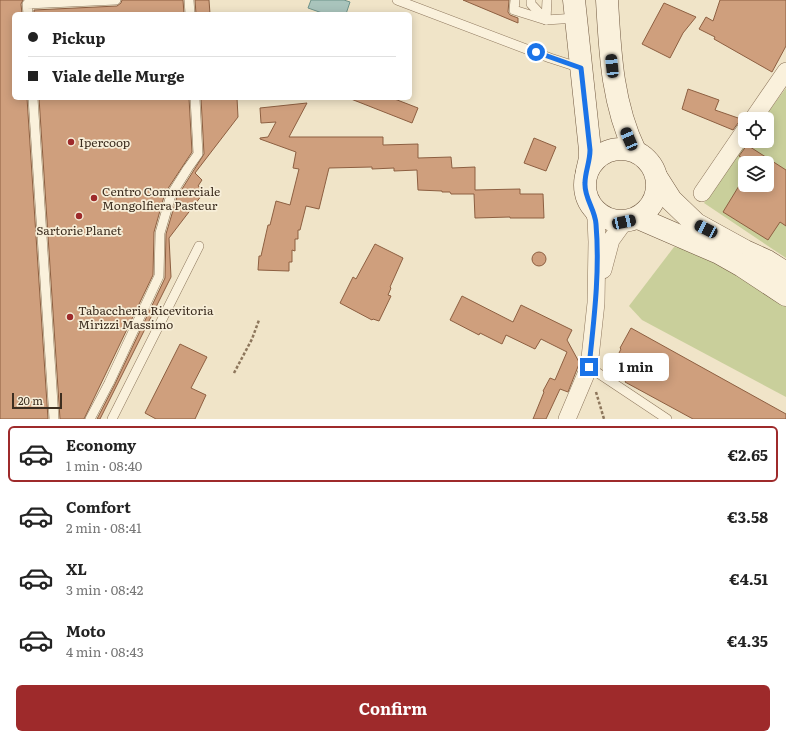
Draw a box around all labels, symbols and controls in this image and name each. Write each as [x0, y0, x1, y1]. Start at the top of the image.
text: Pickup [52, 26, 105, 49]
route start [527, 43, 545, 61]
car [605, 53, 619, 79]
text: Viale delle Murge [52, 64, 184, 87]
map controls [738, 112, 774, 192]
button: locate [738, 112, 774, 148]
car [619, 126, 639, 152]
place label: Ipercoop [79, 133, 130, 151]
marker: Ipercoop [66, 137, 76, 147]
button: layers [738, 156, 774, 192]
place label: Centro Commerciale Mongolfiera Pasteur [102, 182, 220, 214]
marker: Centro Commerciale Mongolfiera Pasteur [89, 193, 99, 203]
marker: Sartorie Planet [74, 211, 84, 221]
car [611, 214, 637, 230]
car [693, 218, 719, 240]
place label: Sartorie Planet [36, 221, 122, 239]
place label: Tabaccheria Ricevitoria Mirizzi Massimo [78, 301, 214, 333]
marker: Tabaccheria Ricevitoria Mirizzi Massimo [65, 312, 75, 322]
callout: 1 min [603, 353, 669, 381]
text: 1 min [619, 357, 653, 376]
route end [580, 358, 598, 376]
scale bar [12, 391, 62, 410]
text: 20 m [18, 392, 43, 408]
text: Economy [66, 433, 136, 456]
icon: car [18, 436, 54, 472]
text: €2.65 [728, 443, 768, 466]
text: 1 min · 08:40 [66, 456, 142, 475]
text: Comfort [66, 495, 131, 518]
icon: car [18, 498, 54, 534]
text: €3.58 [727, 505, 768, 528]
text: 2 min · 08:41 [66, 518, 141, 537]
text: XL [66, 557, 87, 580]
icon: car [18, 560, 54, 596]
text: €4.51 [729, 567, 768, 590]
text: 3 min · 08:42 [66, 580, 143, 599]
text: Moto [66, 619, 106, 642]
icon: car [18, 622, 54, 658]
text: €4.35 [727, 629, 768, 652]
text: 4 min · 08:43 [66, 642, 144, 661]
button: Confirm [16, 685, 770, 731]

